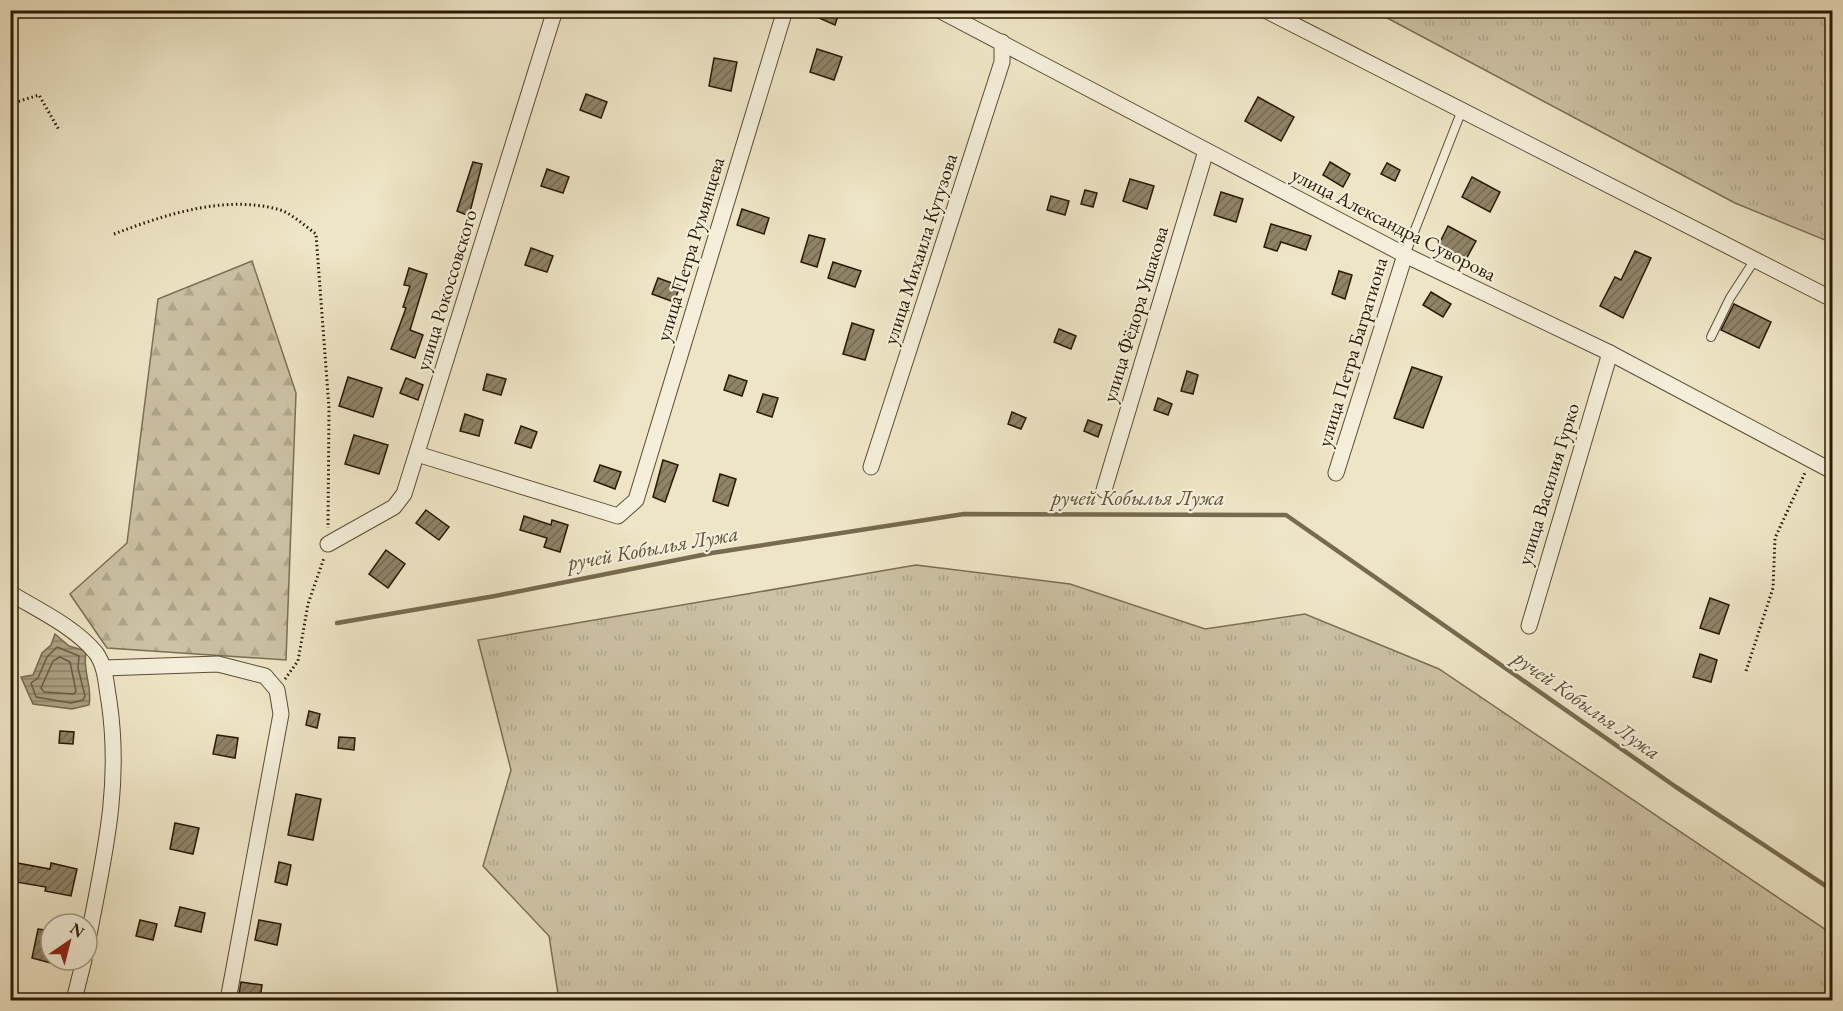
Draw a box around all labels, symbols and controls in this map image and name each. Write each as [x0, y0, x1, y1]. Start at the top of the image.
street label: улица Михаила Кутузова [877, 150, 963, 348]
street label: улица Петра Румянцева [650, 154, 730, 344]
street label: улица Александра Суворова [1287, 161, 1501, 287]
street label: улица Рокоссовского [409, 206, 483, 374]
street label: улица Фёдора Ушакова [1096, 223, 1174, 405]
street label: улица Петра Багратиона [1311, 254, 1393, 450]
street label: улица Василия Гурко [1511, 400, 1585, 568]
water label: ручей Кобылья Лужа [1048, 484, 1225, 511]
water label: ручей Кобылья Лужа [562, 519, 741, 576]
water label: ручей Кобылья Лужа [1506, 642, 1666, 765]
north arrow [39, 912, 99, 972]
text: N [66, 918, 89, 942]

